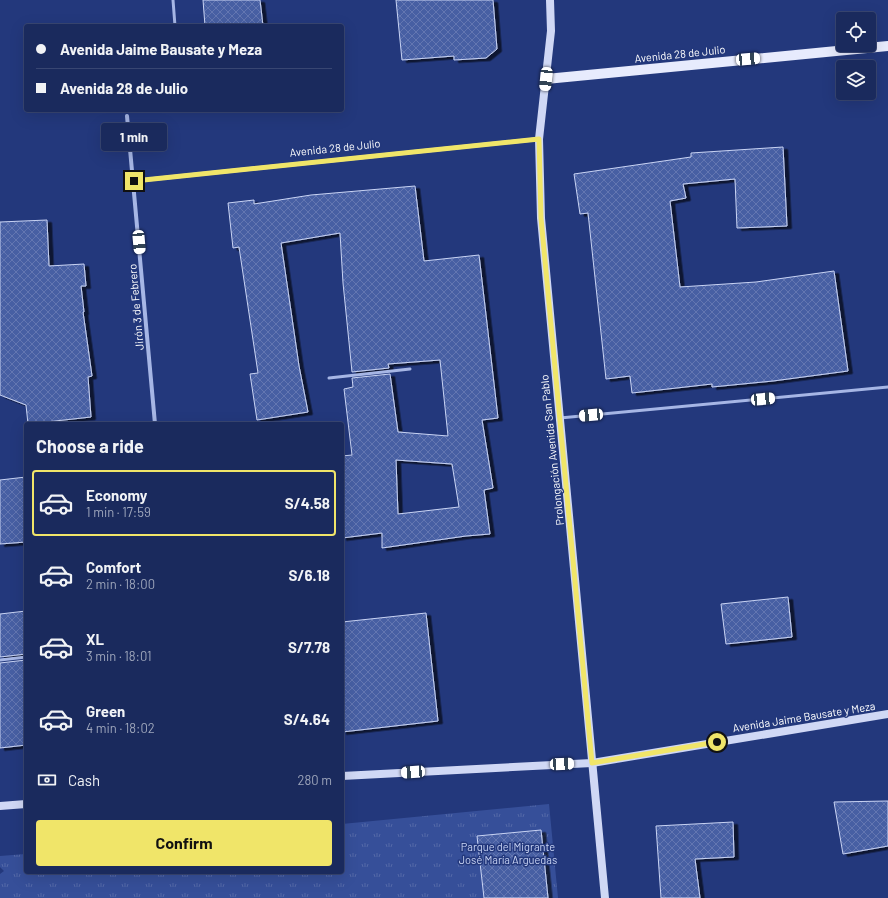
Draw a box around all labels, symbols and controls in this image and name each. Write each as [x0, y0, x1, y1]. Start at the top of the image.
map controls [836, 12, 876, 100]
button: locate [836, 12, 876, 52]
text: Avenida Jaime Bausate y Meza [60, 40, 262, 58]
street label: Avenida 28 de Julio [634, 42, 726, 65]
car [736, 52, 760, 66]
button: layers [836, 60, 876, 100]
car [539, 66, 553, 92]
text: Avenida 28 de Julio [60, 79, 188, 97]
callout: 1 min [101, 123, 167, 151]
text: 1 min [120, 129, 148, 145]
street label: Avenida 28 de Julio [289, 136, 381, 159]
route end [125, 172, 143, 190]
car [132, 230, 146, 254]
street label: Jirón 3 de Febrero [125, 263, 146, 351]
street label: Prolongación Avenida San Pablo [537, 374, 566, 526]
car [751, 392, 775, 406]
car [579, 408, 603, 422]
text: Choose a ride [36, 435, 144, 457]
icon: car [38, 485, 74, 521]
text: Economy [86, 486, 147, 504]
text: S/4.58 [285, 494, 330, 512]
text: 1 min · 17:59 [86, 504, 151, 520]
icon: car [38, 557, 74, 593]
text: Comfort [86, 558, 141, 576]
text: S/6.18 [288, 566, 330, 584]
text: 2 min · 18:00 [86, 576, 155, 592]
icon: car [38, 629, 74, 665]
text: XL [86, 630, 104, 648]
text: S/7.78 [288, 638, 330, 656]
text: 3 min · 18:01 [86, 648, 152, 664]
street label: Avenida Jaime Bausate y Meza [732, 699, 876, 734]
icon: car [38, 701, 74, 737]
text: Green [86, 702, 125, 720]
text: S/4.64 [284, 710, 330, 728]
text: 4 min · 18:02 [86, 720, 155, 736]
route start [708, 733, 726, 751]
car [550, 757, 574, 771]
car [401, 765, 425, 779]
icon: cash [36, 769, 58, 791]
text: Cash [68, 771, 100, 789]
text: 280 m [298, 772, 332, 788]
button: Confirm [36, 820, 332, 866]
park label: Parque del Migrante José María Arguedas [459, 840, 557, 866]

